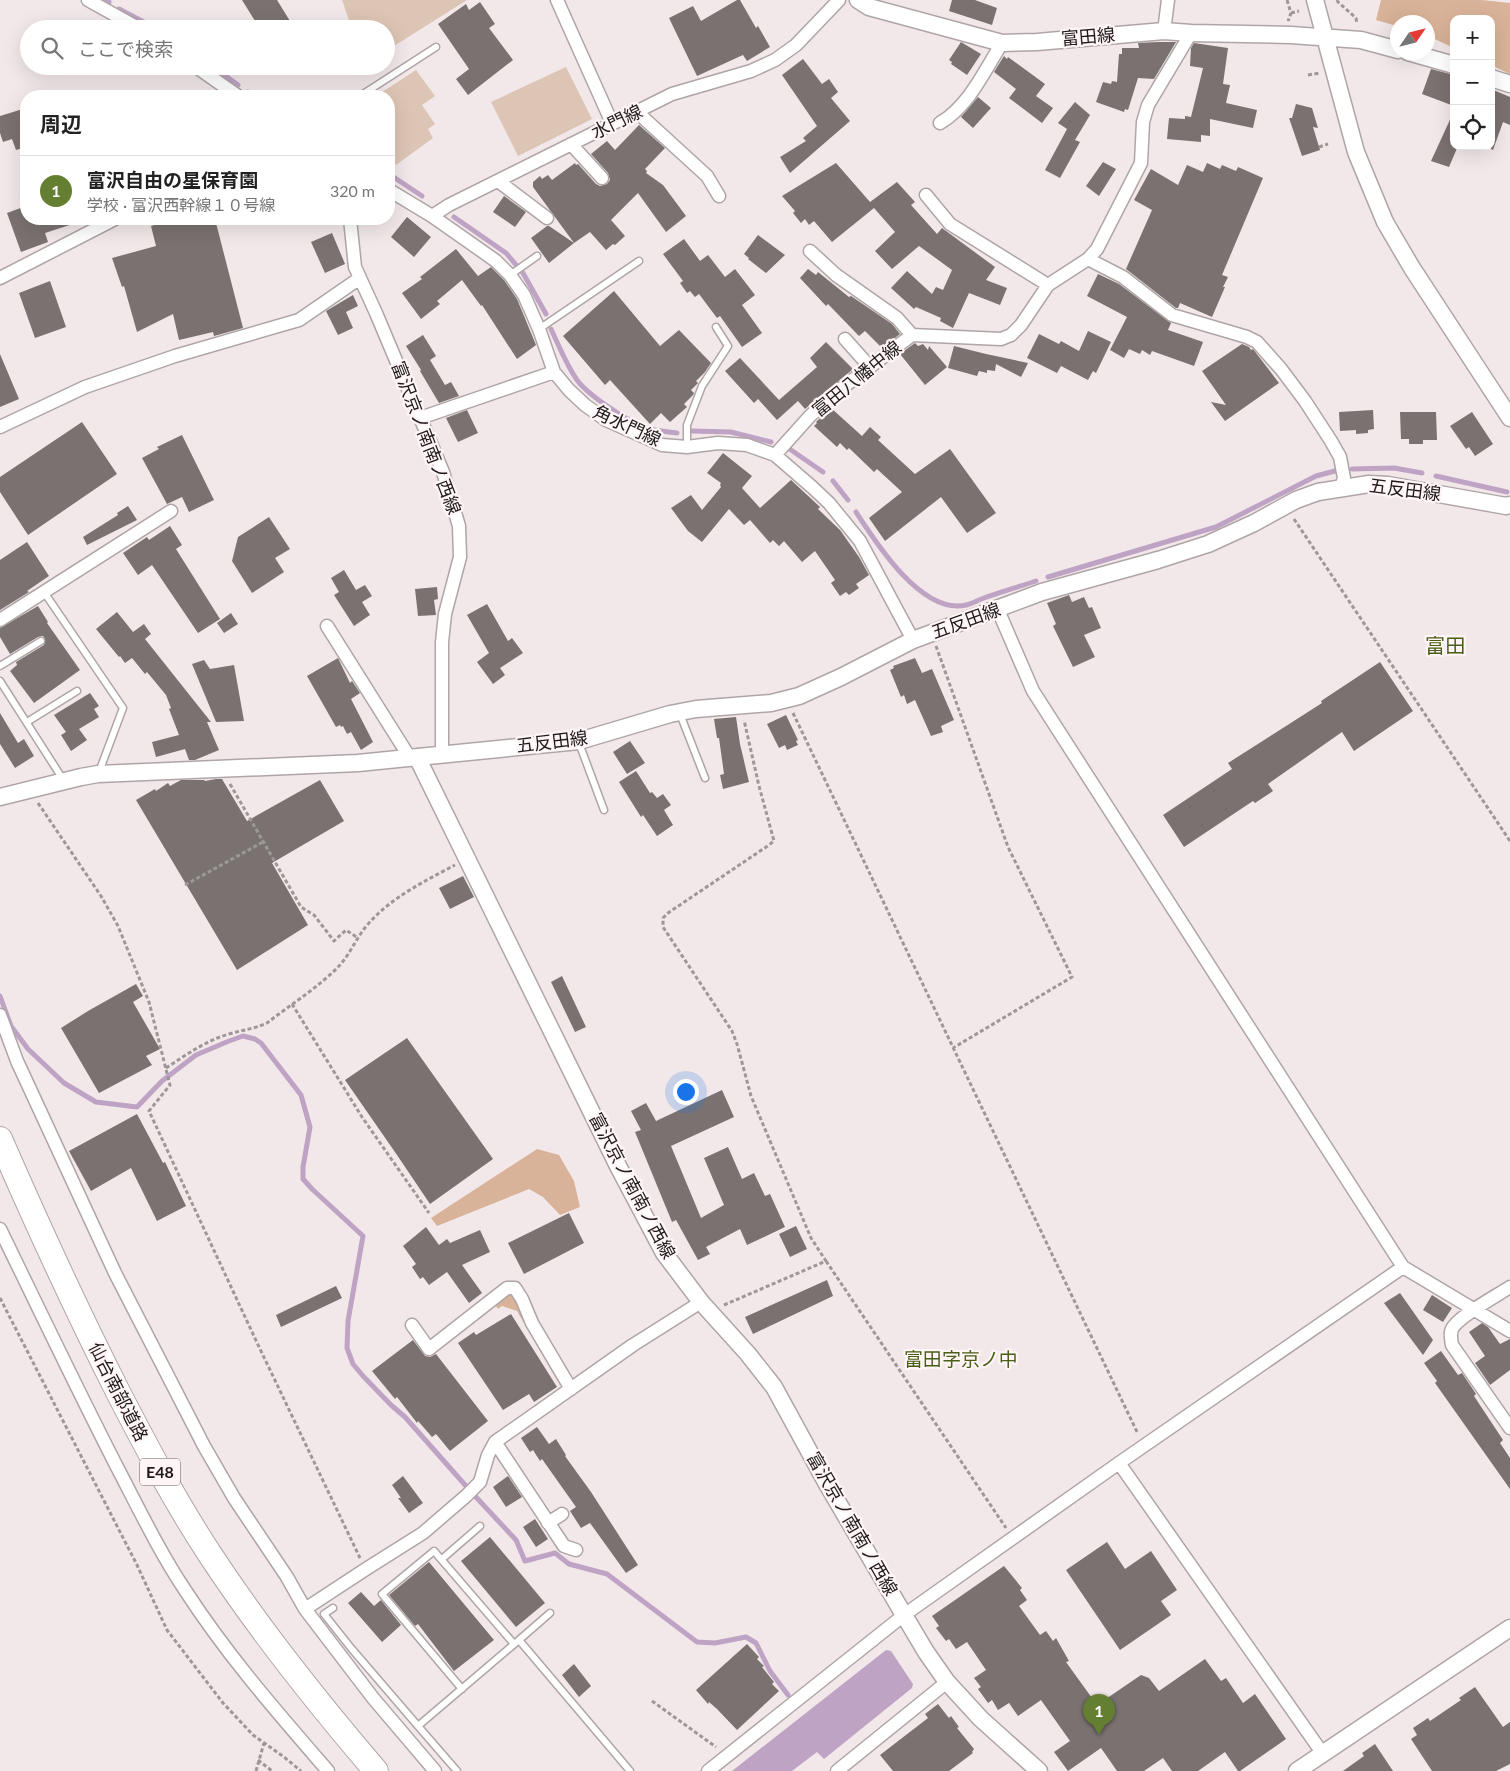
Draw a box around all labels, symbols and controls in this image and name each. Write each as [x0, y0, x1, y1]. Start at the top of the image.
north arrow [1390, 15, 1435, 60]
map controls [1450, 15, 1495, 150]
button: + [1450, 15, 1495, 60]
search box [20, 20, 395, 75]
street label: 富田線 [1060, 23, 1116, 49]
icon: search [38, 34, 66, 62]
text: ここで検索 [78, 37, 173, 60]
button: − [1450, 60, 1495, 105]
street label: 水門線 [587, 99, 646, 143]
button: locate [1450, 105, 1495, 150]
text: 周辺 [40, 111, 82, 136]
text: 富沢自由の星保育園 [87, 168, 258, 191]
text: 1 [51, 181, 61, 200]
text: 320 m [330, 181, 375, 200]
text: 学校 · 富沢西幹線１０号線 [87, 195, 275, 214]
street label: 富田八幡中線 [807, 336, 905, 421]
street label: 富沢京ノ南南ノ西線 [388, 358, 466, 517]
street label: 角水門線 [590, 400, 665, 450]
street label: 五反田線 [1368, 474, 1442, 504]
street label: 五反田線 [928, 597, 1003, 643]
district label: 富田 [1425, 633, 1465, 657]
street label: 五反田線 [515, 726, 589, 756]
your location [673, 1079, 699, 1105]
street label: 富沢京ノ南南ノ西線 [585, 1109, 681, 1262]
street label: 仙台南部道路 [85, 1338, 153, 1445]
district label: 富田字京ノ中 [904, 1347, 1018, 1370]
street label: 富沢京ノ南南ノ西線 [803, 1448, 903, 1599]
road number: E48 [140, 1458, 180, 1485]
pin: 1 [1083, 1694, 1115, 1735]

